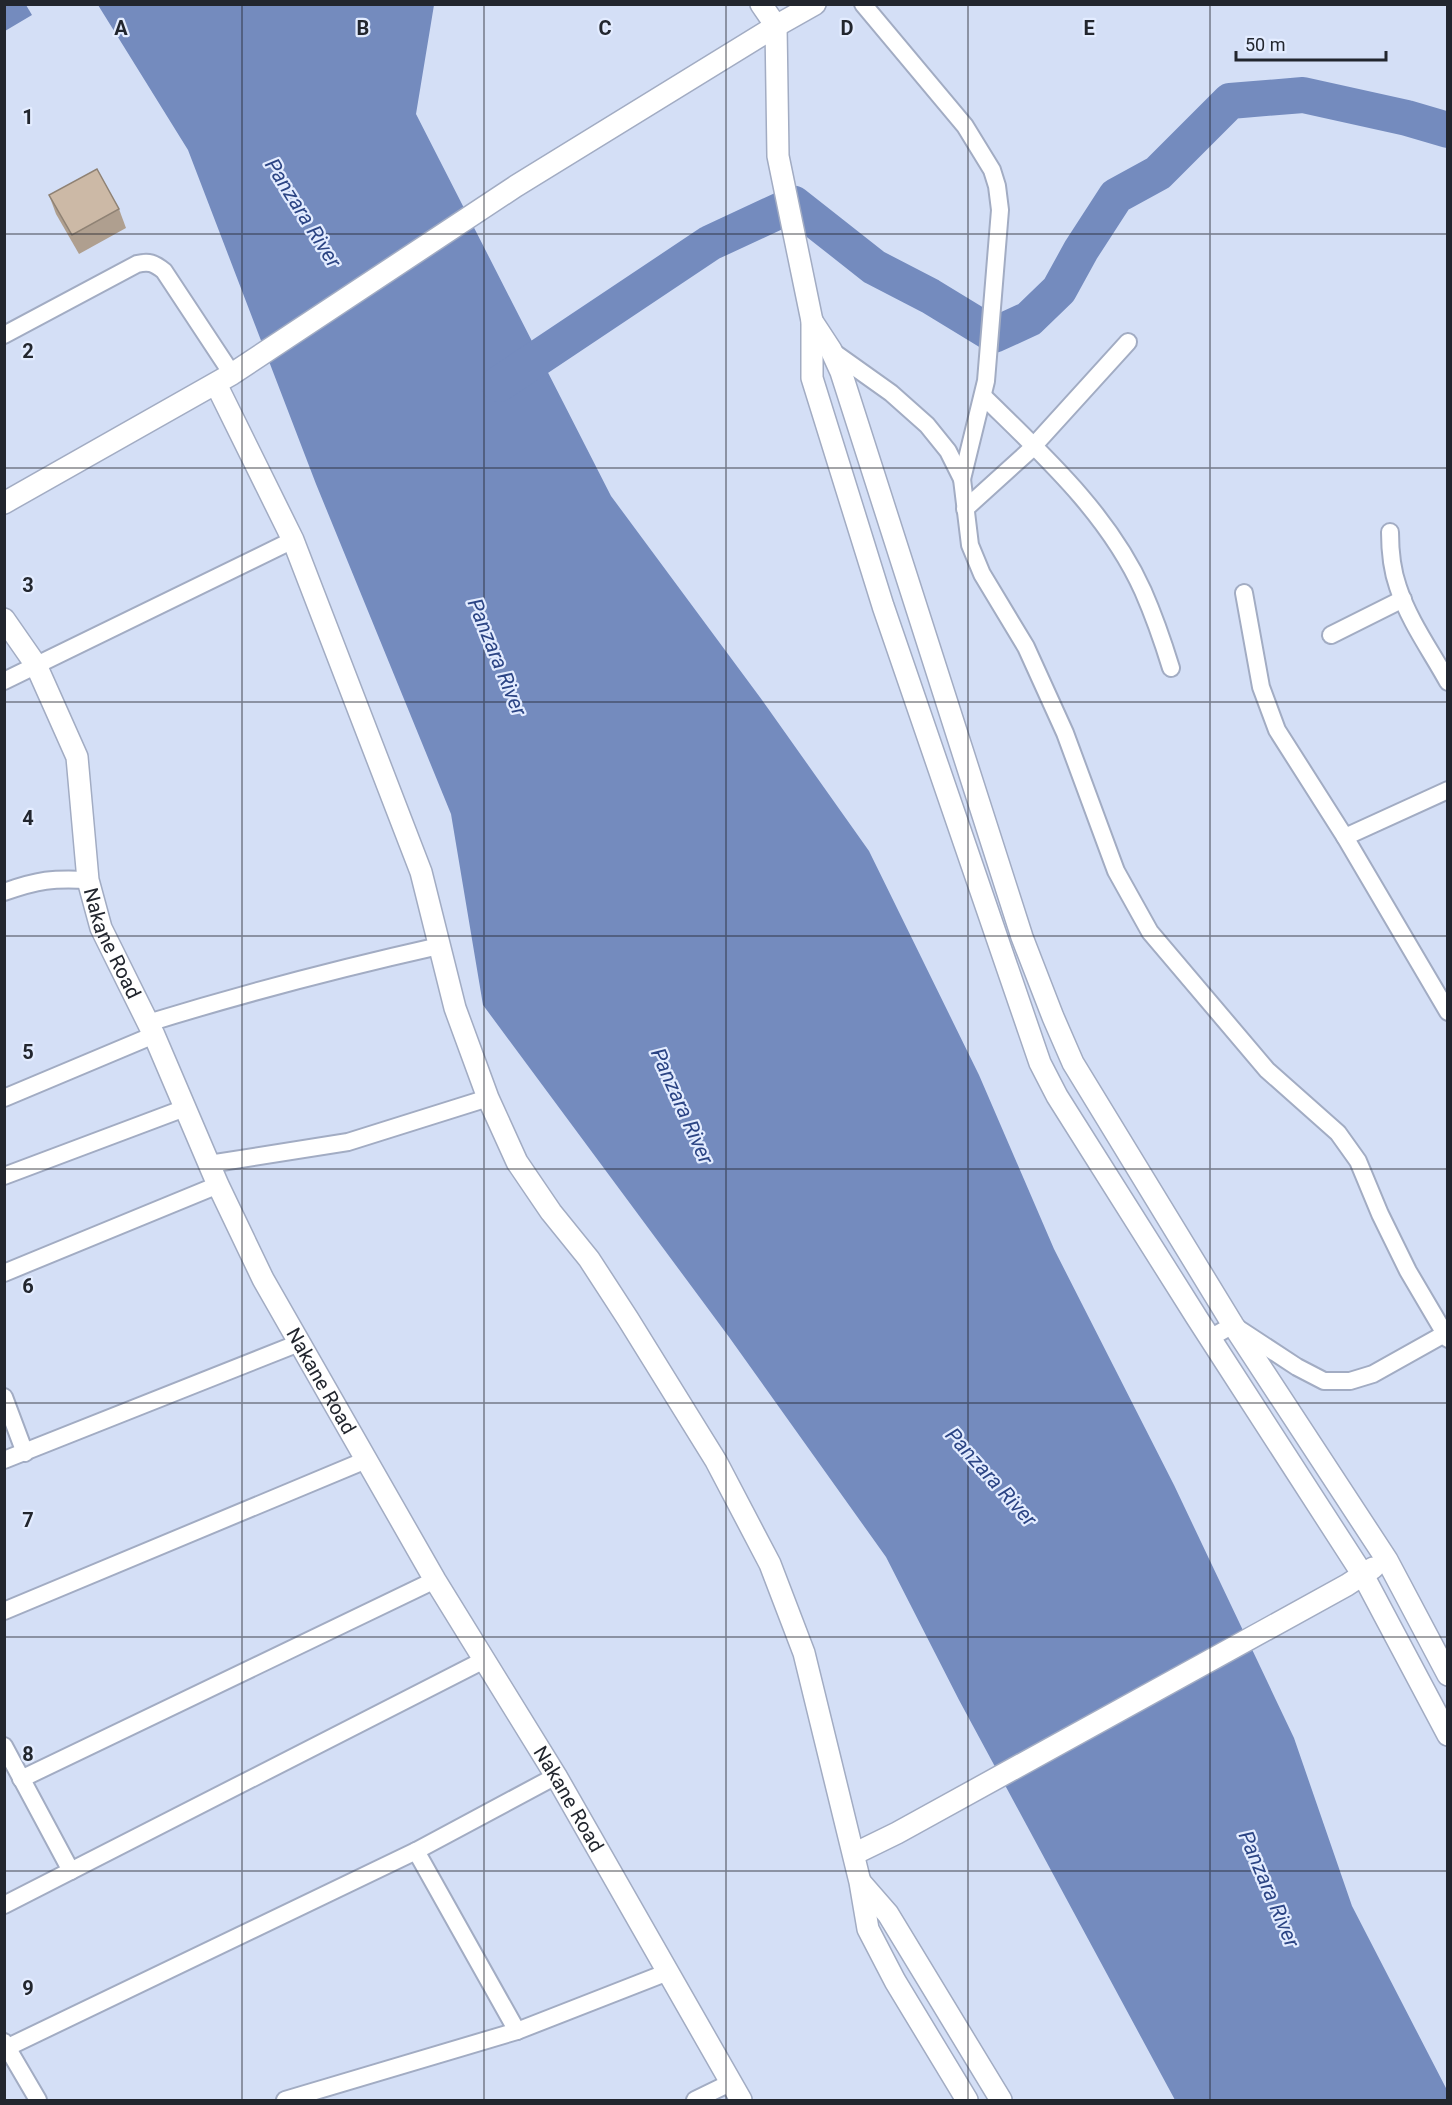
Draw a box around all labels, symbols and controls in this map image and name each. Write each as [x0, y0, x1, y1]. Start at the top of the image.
text: A [114, 16, 128, 40]
text: B [357, 16, 369, 40]
text: C [598, 16, 612, 40]
text: D [841, 16, 854, 40]
text: E [1083, 16, 1095, 40]
scale bar [1236, 24, 1386, 62]
text: 50 m [1245, 34, 1285, 55]
text: 1 [22, 105, 34, 129]
water label: Panzara River [260, 154, 347, 273]
text: 2 [22, 339, 34, 363]
text: 3 [22, 573, 34, 597]
water label: Panzara River [463, 595, 532, 720]
text: 4 [22, 806, 34, 830]
street label: Nakane Road [79, 885, 146, 1003]
text: 5 [22, 1040, 34, 1064]
water label: Panzara River [646, 1045, 719, 1168]
text: 6 [22, 1274, 34, 1298]
street label: Nakane Road [281, 1323, 361, 1438]
water label: Panzara River [941, 1423, 1042, 1532]
text: 7 [22, 1508, 34, 1532]
text: 8 [22, 1742, 34, 1766]
street label: Nakane Road [528, 1742, 609, 1856]
water label: Panzara River [1234, 1827, 1305, 1952]
text: 9 [22, 1976, 34, 2000]

